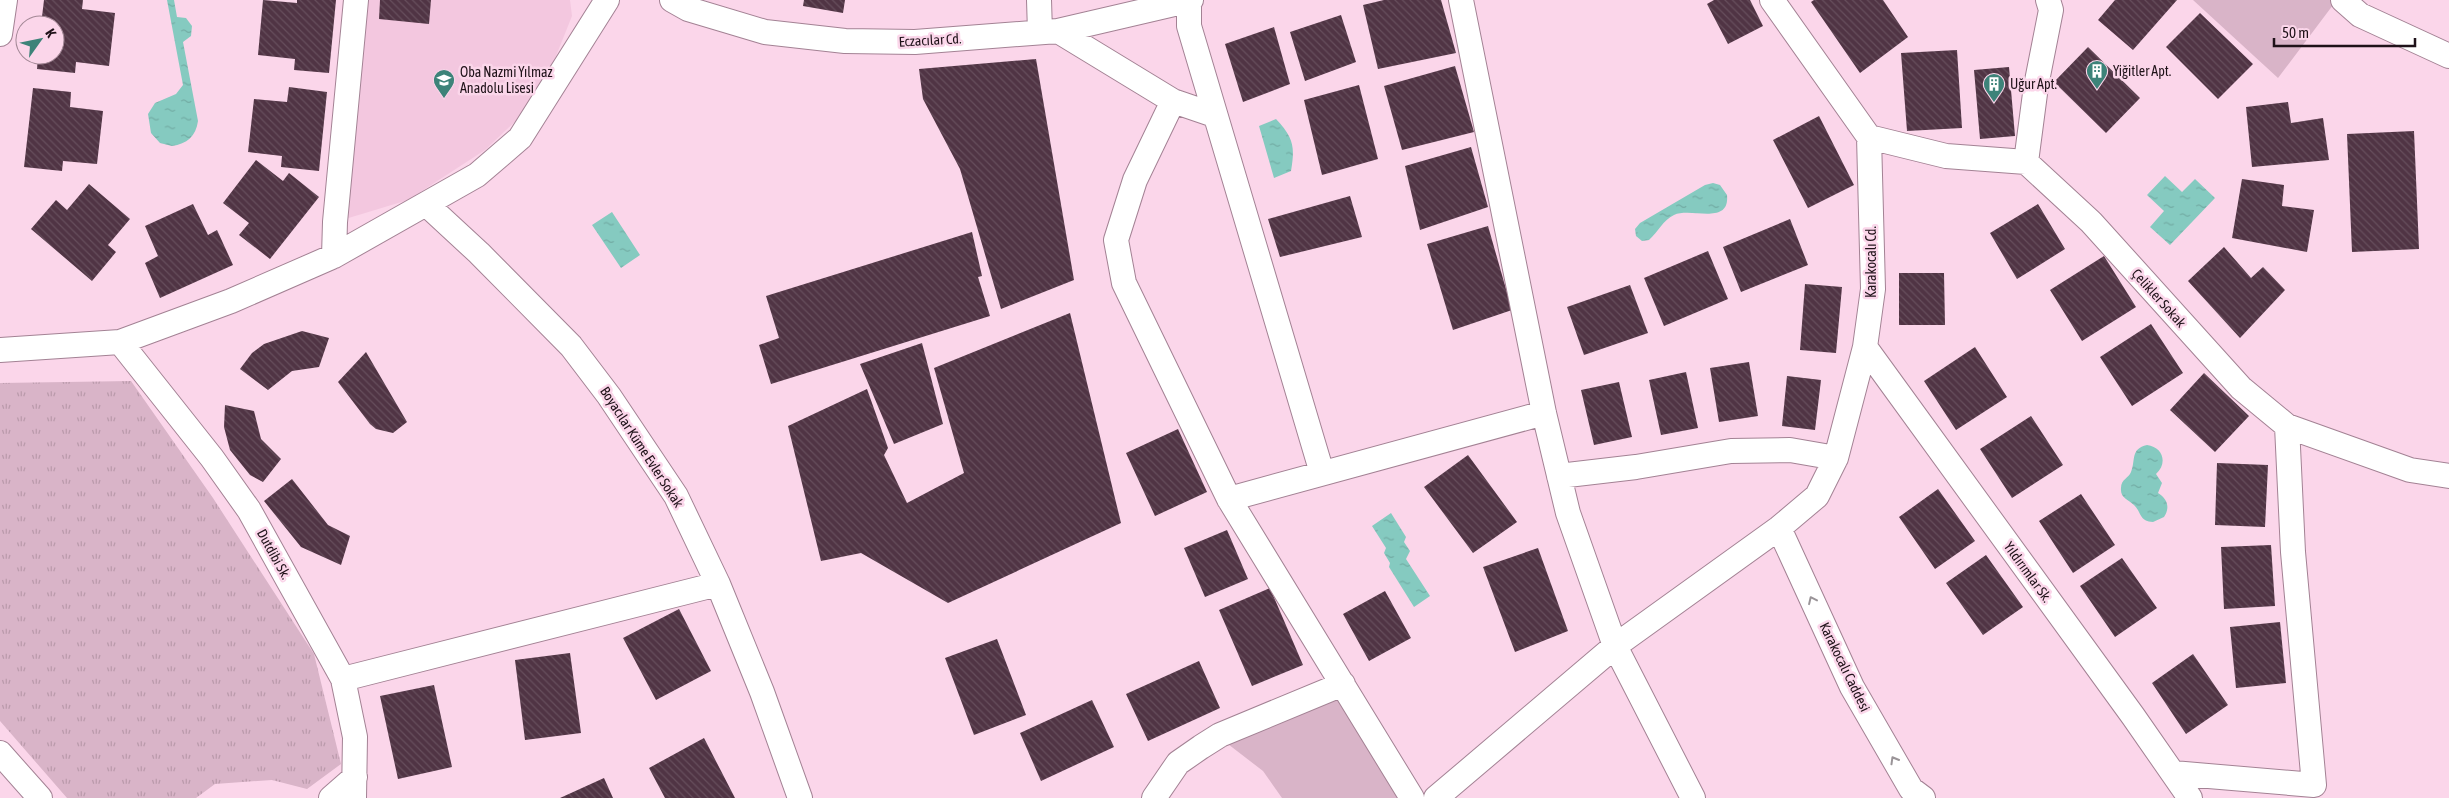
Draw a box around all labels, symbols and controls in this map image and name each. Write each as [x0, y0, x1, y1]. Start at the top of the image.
north arrow [15, 15, 65, 65]
scale bar [2274, 15, 2415, 47]
text: 50 m [2282, 24, 2309, 41]
text: K [42, 26, 60, 40]
street label: Eczacılar Cd. [898, 30, 962, 50]
building icon: Yiğitler Apt. [2085, 59, 2109, 90]
place label: Yiğitler Apt. [2113, 63, 2171, 79]
place label: Oba Nazmi Yılmaz Anadolu Lisesi [460, 64, 553, 96]
school or university icon: Oba Nazmi Yılmaz Anadolu Lisesi [432, 68, 456, 99]
building icon: Uğur Apt. [1982, 72, 2006, 103]
place label: Uğur Apt. [2010, 76, 2057, 92]
street label: Karakocalı Cd. [1863, 226, 1879, 298]
street label: Çelikler Sokak [2129, 266, 2189, 330]
street label: Boyacılar Küme Evler Sokak [597, 384, 687, 510]
street label: Dutdibi Sk. [254, 526, 294, 582]
street label: Yıldırımlar Sk. [2001, 539, 2055, 605]
one-way arrow [1809, 596, 1819, 605]
street label: Karakocalı Caddesi [1817, 620, 1873, 714]
one-way arrow [1891, 756, 1901, 765]

